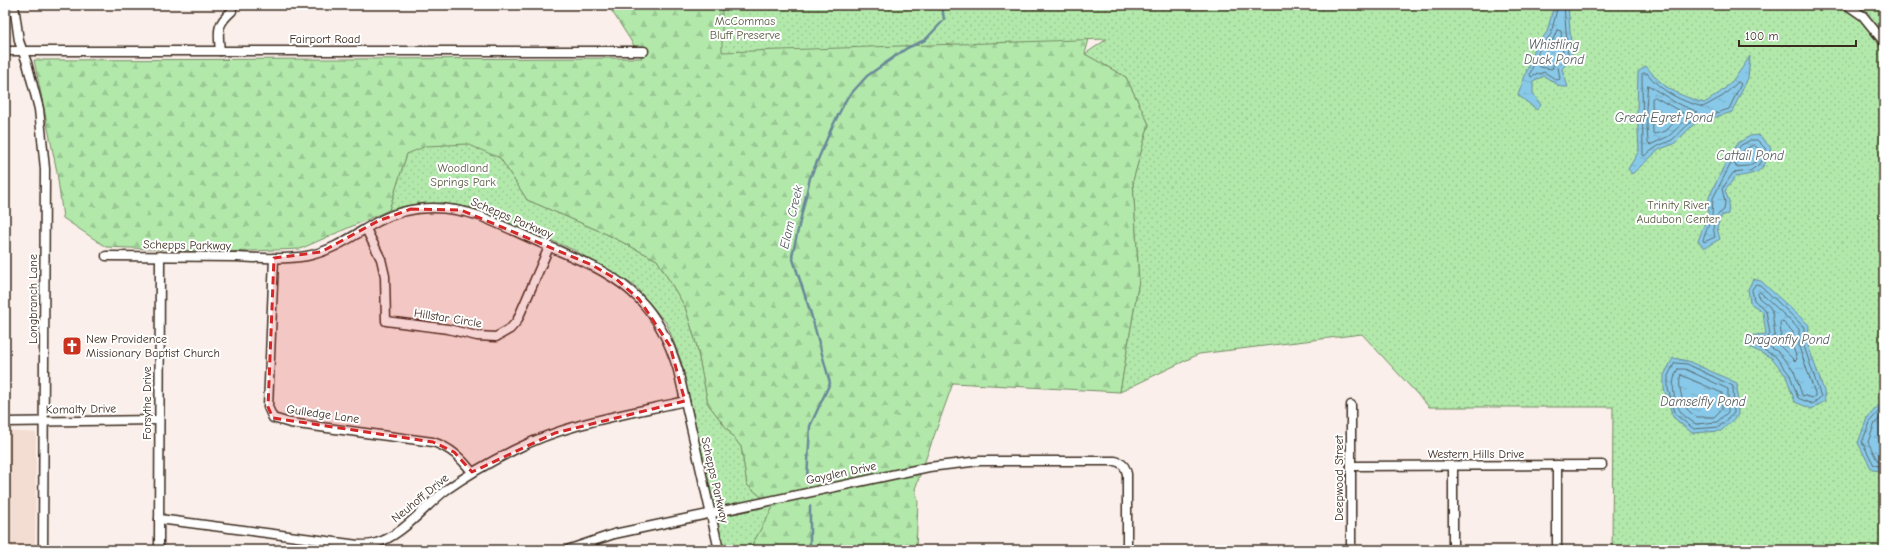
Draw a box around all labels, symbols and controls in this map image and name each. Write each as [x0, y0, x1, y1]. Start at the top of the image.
park label: McCommas Bluff Preserve [710, 14, 780, 42]
scale bar [1739, 22, 1856, 48]
text: 100 m [1745, 29, 1778, 43]
street label: Fairport Road [290, 32, 360, 46]
water label: Whistling Duck Pond [1524, 37, 1585, 67]
water label: Great Egret Pond [1615, 110, 1714, 125]
water label: Cattail Pond [1716, 148, 1785, 163]
park label: Woodland Springs Park [430, 161, 496, 189]
water label: Elam Creek [776, 183, 806, 250]
street label: Schepps Parkway [469, 194, 556, 242]
park label: Trinity River Audubon Center [1637, 198, 1720, 226]
street label: Schepps Parkway [143, 237, 232, 253]
street label: Longbranch Lane [26, 254, 40, 344]
street label: Hillstar Circle [413, 306, 483, 330]
place label: New Providence Missionary Baptist Church [86, 332, 220, 360]
water label: Dragonfly Pond [1744, 332, 1831, 347]
church icon: New Providence Missionary Baptist Church [61, 335, 83, 357]
street label: Forsythe Drive [140, 366, 154, 440]
water label: Damselfly Pond [1660, 394, 1747, 409]
street label: Komalty Drive [46, 401, 116, 417]
street label: Gulledge Lane [286, 402, 360, 426]
street label: Deepwood Street [1332, 434, 1346, 521]
street label: Schepps Parkway [698, 436, 732, 525]
street label: Western Hills Drive [1428, 447, 1524, 461]
street label: Gayglen Drive [805, 459, 877, 487]
street label: Neuhoff Drive [389, 471, 451, 525]

